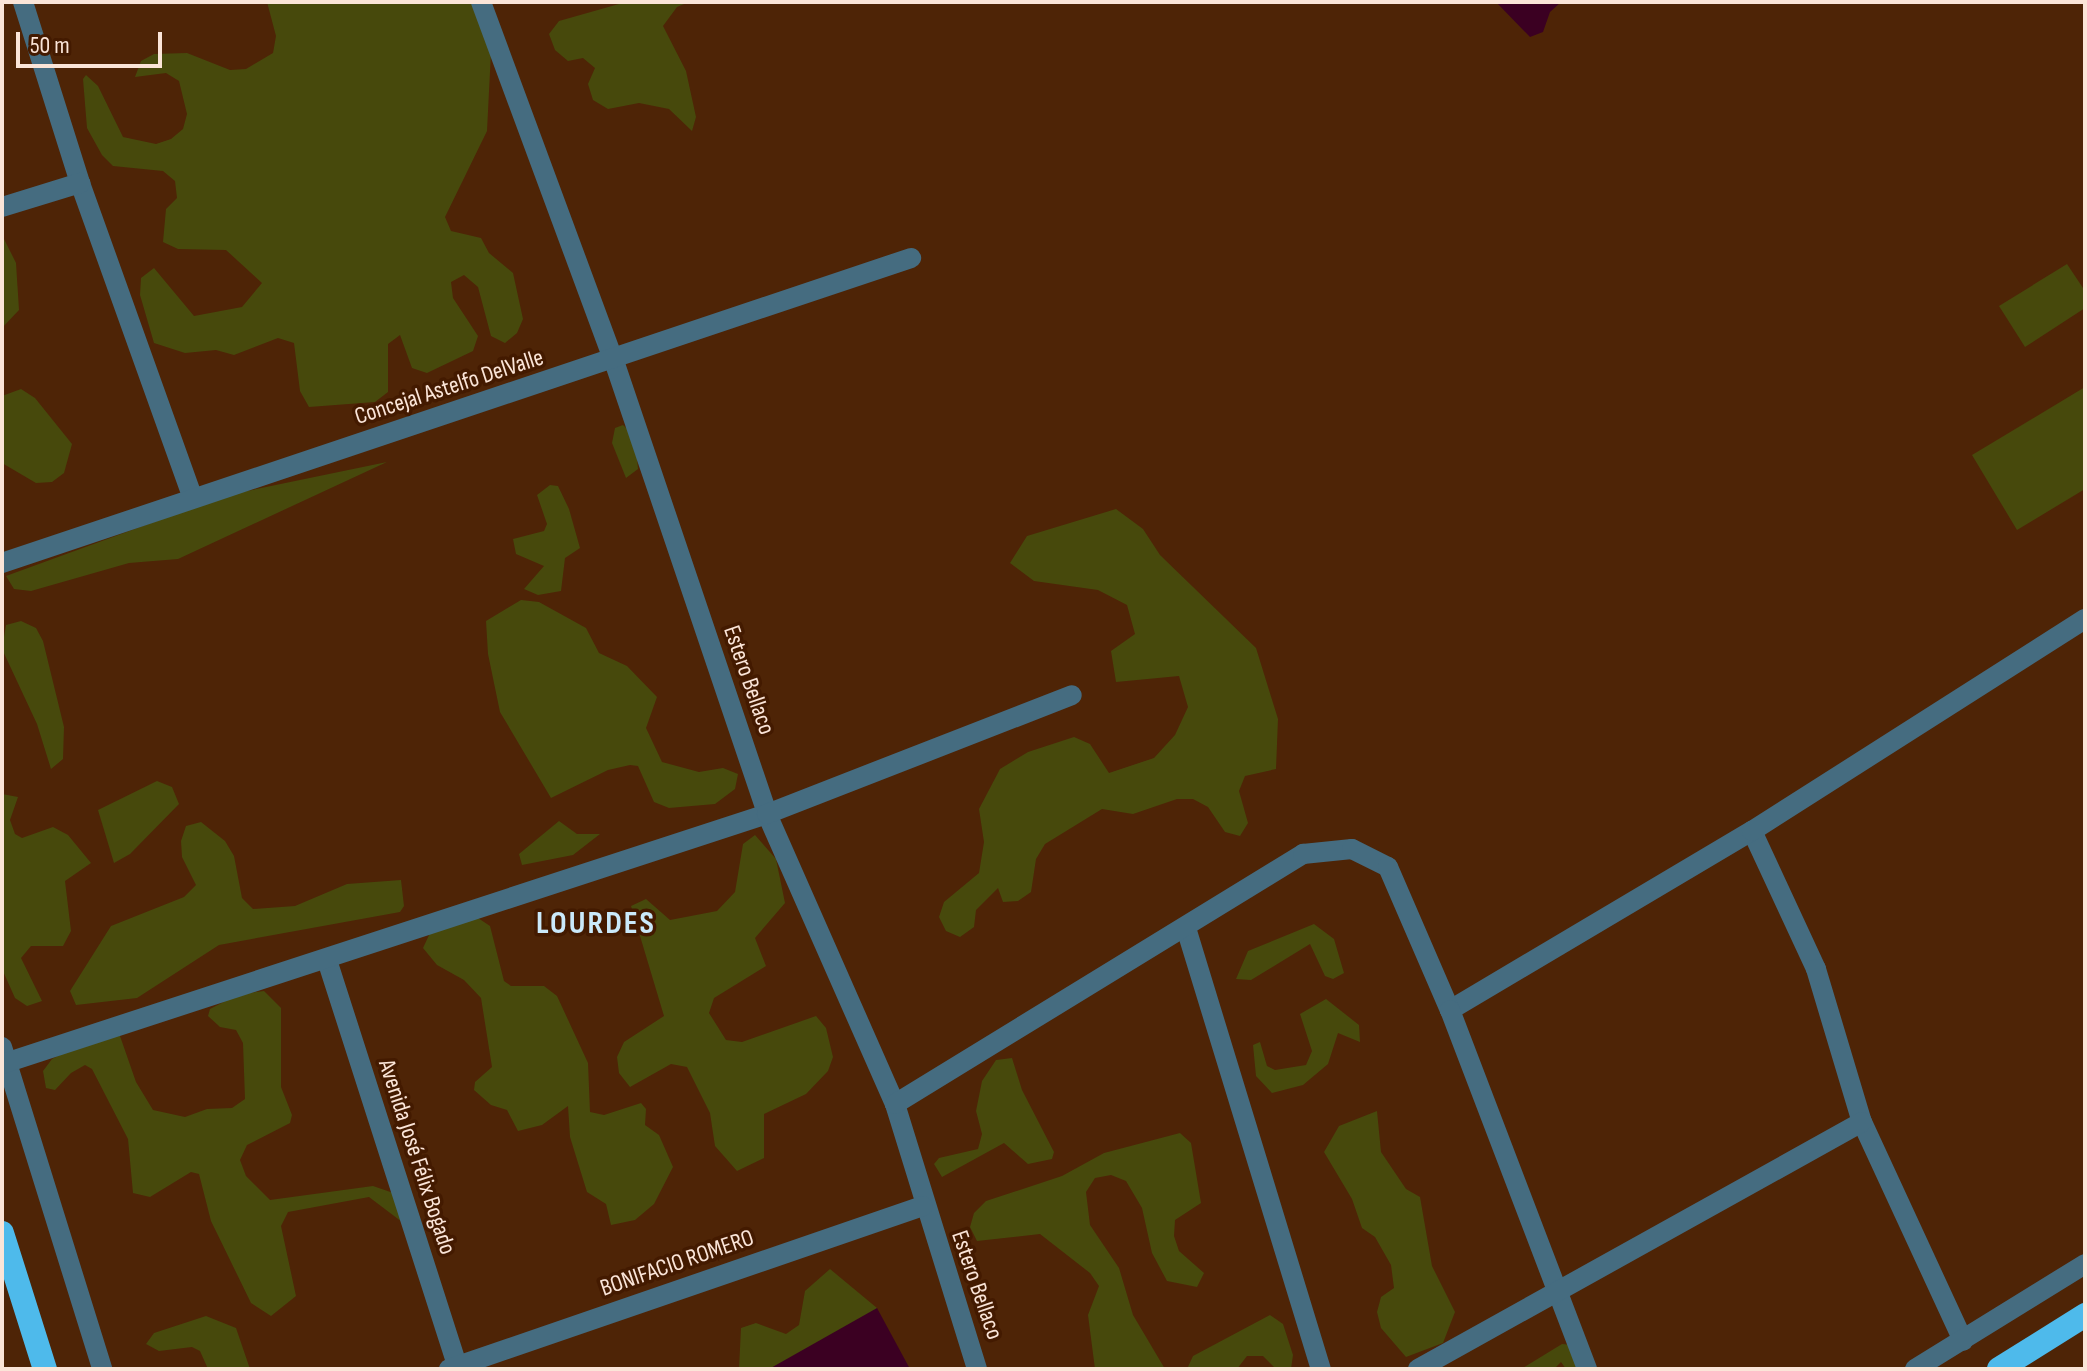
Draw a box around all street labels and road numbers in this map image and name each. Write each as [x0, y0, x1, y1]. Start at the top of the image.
street label: Concejal Astelfo DelValle [351, 343, 547, 431]
street label: Estero Bellaco [717, 622, 781, 738]
street label: Avenida José Félix Bogado [372, 1056, 462, 1258]
street label: BONIFACIO ROMERO [596, 1223, 758, 1303]
street label: Estero Bellaco [945, 1227, 1009, 1343]

